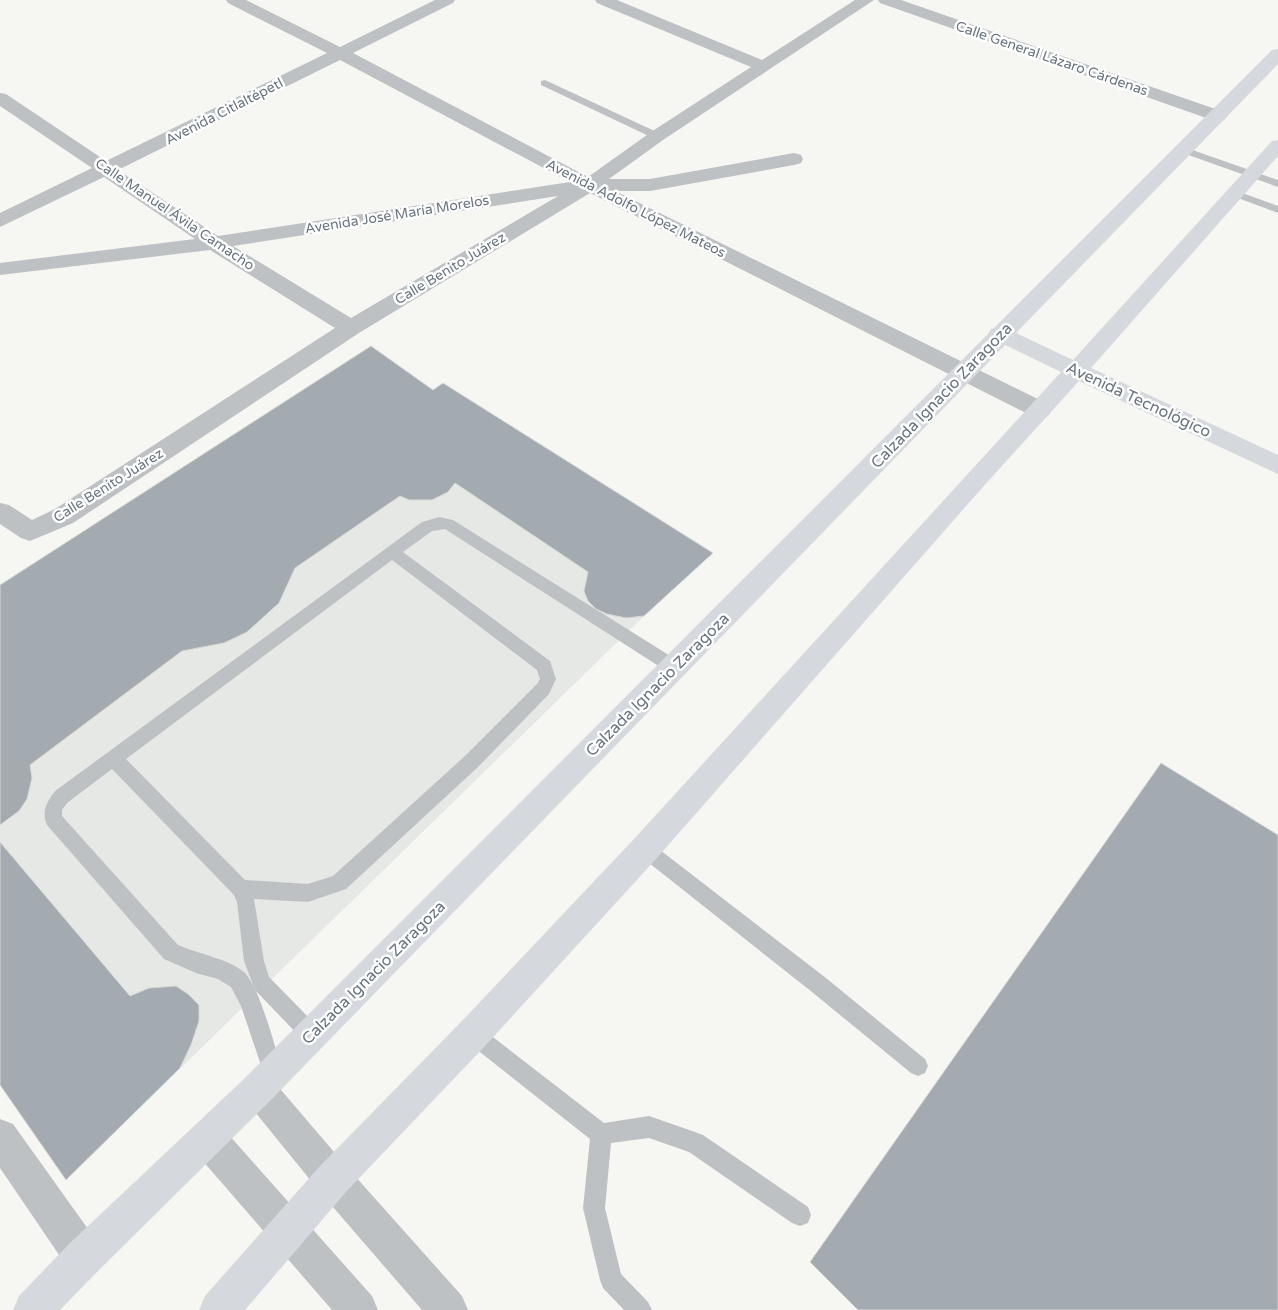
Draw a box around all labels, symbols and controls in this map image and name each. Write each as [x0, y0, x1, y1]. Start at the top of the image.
street label: Calle General Lázaro Cárdenas [953, 18, 1150, 100]
street label: Avenida Citlaltépetl [163, 74, 286, 148]
street label: Calle Manuel Ávila Camacho [92, 155, 258, 274]
street label: Avenida Adolfo López Mateos [543, 156, 729, 261]
street label: Avenida José María Morelos [304, 191, 491, 237]
street label: Calle Benito Juárez [392, 229, 509, 308]
street label: Calzada Ignacio Zaragoza [867, 319, 1017, 473]
street label: Avenida Tecnológico [1063, 358, 1214, 442]
street label: Calle Benito Juárez [50, 445, 166, 526]
street label: Calzada Ignacio Zaragoza [582, 609, 734, 761]
street label: Calzada Ignacio Zaragoza [298, 897, 450, 1049]

